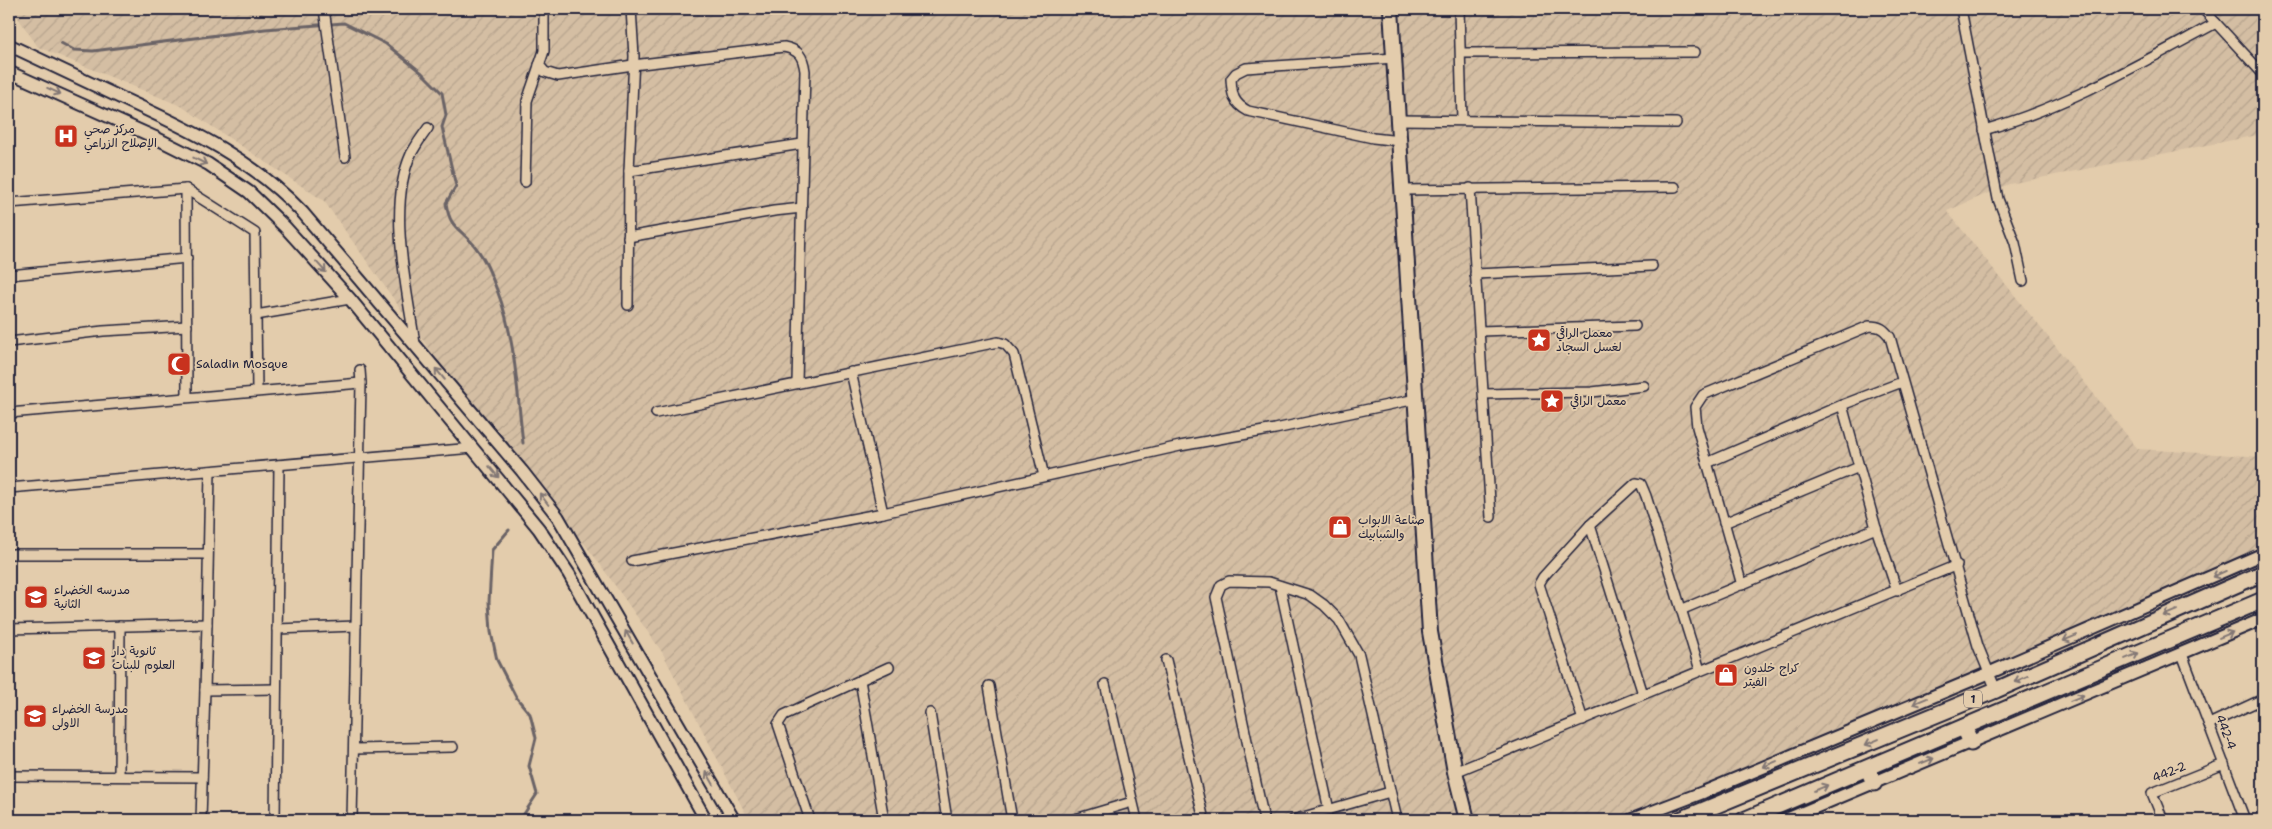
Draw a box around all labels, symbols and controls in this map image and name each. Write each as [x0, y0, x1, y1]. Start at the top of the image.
one-way arrow [46, 86, 61, 96]
place label: مركز صحي الإصلاح الزراعي [84, 121, 157, 154]
hospital icon: مركز صحي الإصلاح الزراعي [53, 123, 79, 149]
one-way arrow [192, 157, 207, 166]
one-way arrow [316, 261, 327, 274]
place label: معمل الراقي لغسل السجاد [1556, 325, 1622, 355]
place icon: معمل الراقي لغسل السجاد [1526, 327, 1552, 353]
mosque icon: Saladin Mosque [166, 351, 192, 377]
place label: Saladin Mosque [196, 356, 288, 372]
one-way arrow [434, 368, 445, 381]
place icon: معمل الراقي [1539, 388, 1565, 414]
place label: معمل الراقي [1570, 393, 1627, 410]
one-way arrow [488, 465, 499, 478]
one-way arrow [539, 492, 549, 506]
place label: صناعة الابواب والشبابيك [1358, 512, 1425, 542]
shop icon: صناعة الابواب والشبابيك [1327, 514, 1353, 540]
one-way arrow [2212, 569, 2227, 579]
place label: مدرسه الخضراء الثانية [54, 582, 130, 612]
school or university icon: مدرسه الخضراء الثانية [23, 584, 49, 610]
one-way arrow [2163, 609, 2178, 618]
one-way arrow [2218, 629, 2233, 639]
one-way arrow [624, 630, 633, 645]
one-way arrow [2062, 635, 2077, 644]
place label: ثانوية دار العلوم للبنات [111, 643, 175, 674]
school or university icon: ثانوية دار العلوم للبنات [81, 645, 107, 671]
one-way arrow [2124, 651, 2139, 660]
place label: كراج خلدون الفيتر [1743, 660, 1799, 690]
shop icon: كراج خلدون الفيتر [1713, 662, 1739, 688]
one-way arrow [2014, 674, 2029, 684]
road number: 1 [1964, 691, 1982, 708]
one-way arrow [2069, 693, 2084, 703]
one-way arrow [1913, 697, 1928, 707]
place label: مدرسة الخضراء الاولى [52, 701, 128, 731]
school or university icon: مدرسة الخضراء الاولى [22, 703, 48, 729]
street label: 442-4 [2212, 712, 2240, 752]
one-way arrow [1865, 737, 1880, 747]
one-way arrow [1919, 756, 1934, 766]
street label: 442-2 [2150, 758, 2188, 786]
one-way arrow [1763, 760, 1778, 770]
one-way arrow [705, 771, 715, 785]
one-way arrow [1813, 783, 1828, 792]

